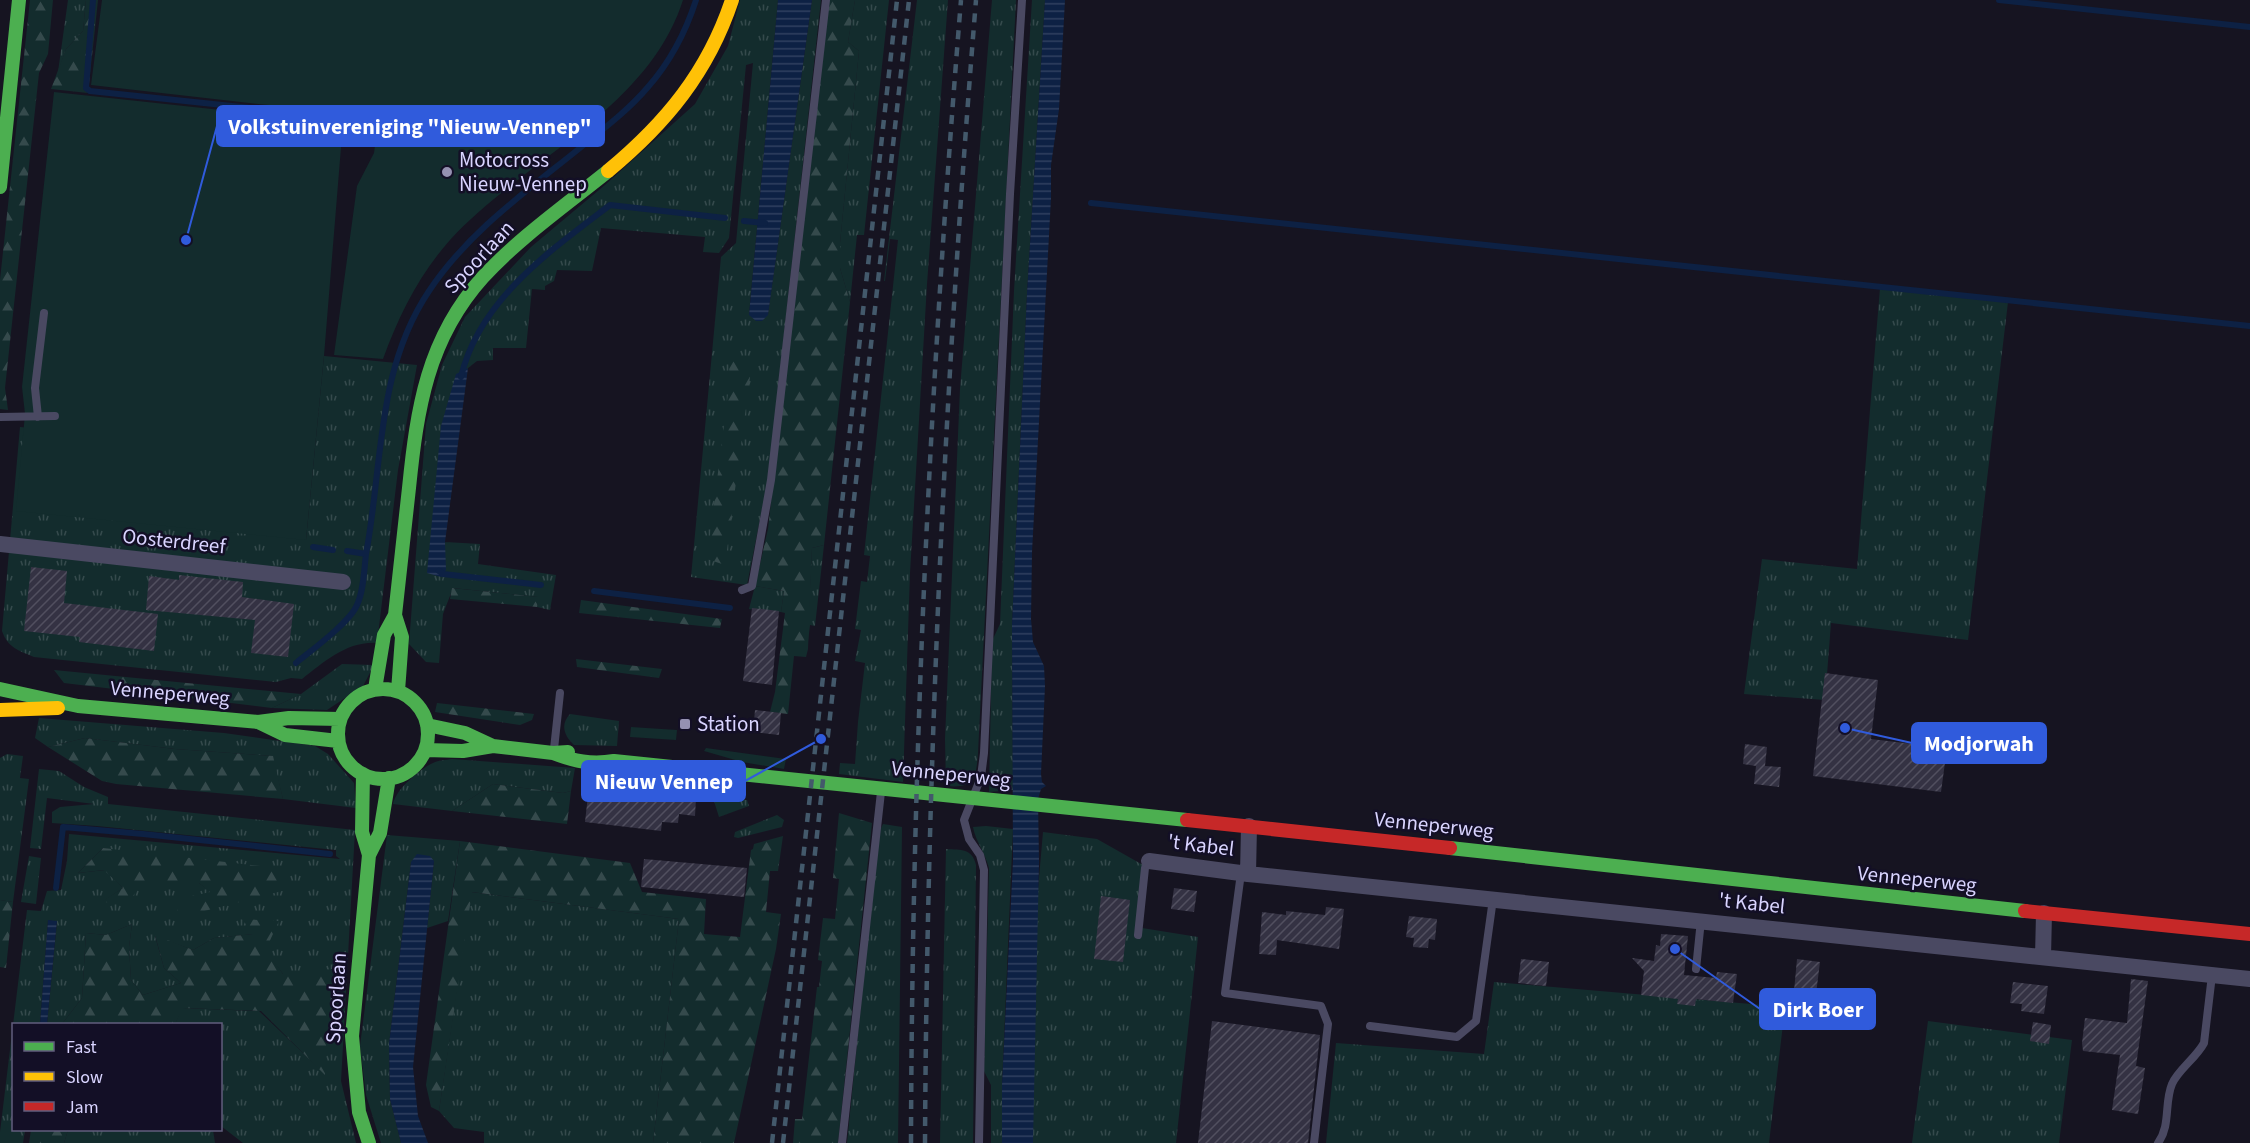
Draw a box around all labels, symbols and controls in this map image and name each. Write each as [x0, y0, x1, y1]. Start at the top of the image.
callout: Volkstuinvereniging "Nieuw-Vennep" [217, 106, 604, 146]
text: Volkstuinvereniging "Nieuw-Vennep" [227, 111, 592, 143]
place label: Motocross Nieuw-Vennep [459, 145, 587, 199]
marker: Motocross Nieuw-Vennep [440, 165, 454, 179]
street label: Spoorlaan [437, 214, 521, 300]
street label: Oosterdreef [121, 521, 228, 561]
street label: Venneperweg [109, 673, 231, 713]
place label: Station [697, 709, 760, 739]
marker: Station [678, 717, 692, 731]
callout: Modjorwah [1912, 723, 2046, 763]
text: Modjorwah [1924, 728, 2034, 760]
street label: Venneperweg [890, 753, 1013, 795]
callout: Nieuw Vennep [582, 761, 745, 801]
text: Nieuw Vennep [595, 766, 733, 798]
street label: Venneperweg [1373, 804, 1496, 846]
street label: 't Kabel [1166, 826, 1236, 864]
street label: Venneperweg [1856, 858, 1979, 900]
street label: 't Kabel [1717, 885, 1787, 921]
street label: Spoorlaan [318, 952, 354, 1044]
callout: Dirk Boer [1760, 989, 1875, 1029]
text: Dirk Boer [1773, 994, 1864, 1026]
legend [12, 1023, 222, 1131]
text: Fast [66, 1035, 97, 1060]
text: Slow [66, 1065, 103, 1090]
text: Jam [66, 1095, 99, 1120]

